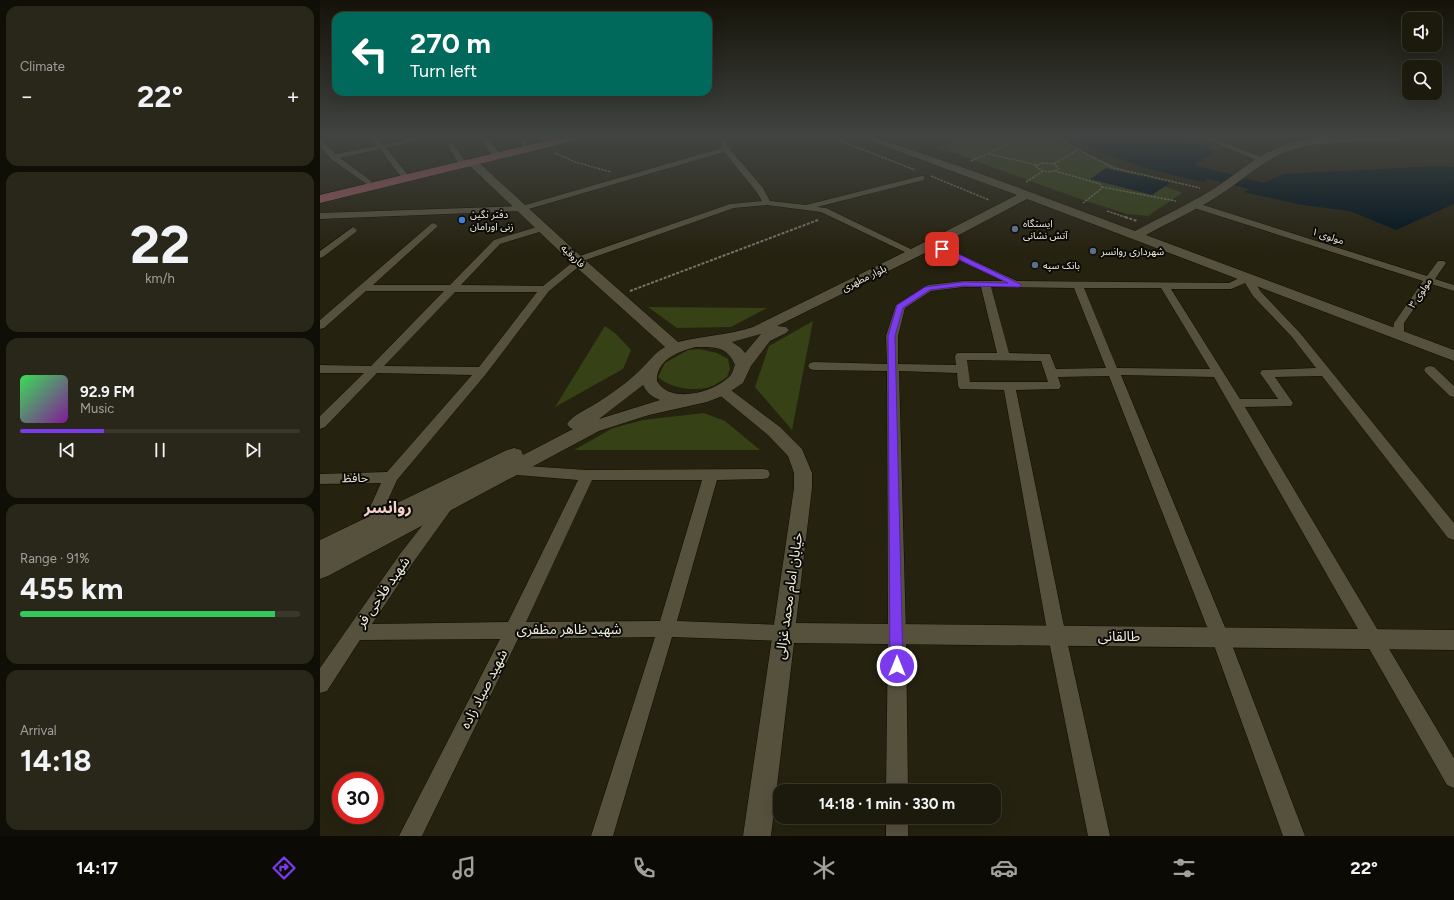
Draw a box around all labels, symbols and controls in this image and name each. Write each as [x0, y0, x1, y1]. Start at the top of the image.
map controls [1402, 12, 1442, 100]
button: sound [1402, 12, 1442, 52]
text: 270 m [410, 26, 491, 60]
icon: left [344, 28, 396, 80]
text: Climate [20, 59, 65, 74]
text: Turn left [410, 60, 477, 82]
button: search [1402, 60, 1442, 100]
text: 22° [137, 78, 183, 115]
text: − [20, 83, 34, 110]
text: + [286, 83, 300, 110]
place label: دفتر نگین زنی اورامان [470, 208, 514, 233]
text: 22 [130, 214, 190, 276]
marker: دفتر نگین زنی اورامان [457, 215, 467, 225]
place label: ایستگاه آتش نشانی [1023, 217, 1069, 242]
marker: ایستگاه آتش نشانی [1010, 224, 1020, 234]
street label: مولوی ۱ [1310, 225, 1346, 247]
pin [925, 232, 959, 266]
icon: arrive [931, 238, 953, 260]
street label: فاروقیه [558, 241, 588, 271]
place label: شهرداری روانسر [1100, 245, 1164, 258]
marker: شهرداری روانسر [1088, 246, 1098, 256]
place label: بانک سپه [1043, 259, 1080, 272]
marker: بانک سپه [1030, 260, 1040, 270]
street label: بلوار مطهری [840, 262, 889, 294]
text: km/h [145, 271, 175, 286]
street label: مولوی ۳ [1405, 276, 1435, 310]
text: 92.9 FM [80, 383, 135, 401]
text: Music [80, 401, 114, 416]
icon: previous [56, 439, 78, 461]
icon: pause [149, 439, 171, 461]
icon: next [242, 439, 264, 461]
street label: حافظ [342, 471, 368, 485]
district label: روانسر [363, 498, 412, 517]
street label: خیابان امام محمد غزالی [772, 531, 808, 661]
text: Range · 91% [20, 551, 89, 566]
street label: شهید فلاحی فر [352, 553, 414, 632]
text: 455 km [20, 570, 123, 607]
street label: شهید ظاهر مظفری [516, 621, 622, 638]
street label: طالقانی [1098, 628, 1140, 645]
position arrow [876, 645, 918, 687]
street label: شهید صیاد زاده [457, 646, 511, 732]
text: Arrival [20, 723, 57, 738]
text: 14:18 [20, 742, 92, 779]
speed limit sign: 30 [332, 772, 384, 824]
text: 14:18 · 1 min · 330 m [819, 795, 955, 813]
icon: directions [270, 854, 298, 882]
icon: music [450, 854, 478, 882]
icon: phone [630, 854, 658, 882]
icon: climate [810, 854, 838, 882]
icon: car [990, 854, 1018, 882]
icon: filters [1170, 854, 1198, 882]
text: 14:17 [76, 857, 118, 879]
text: 22° [1350, 857, 1378, 879]

